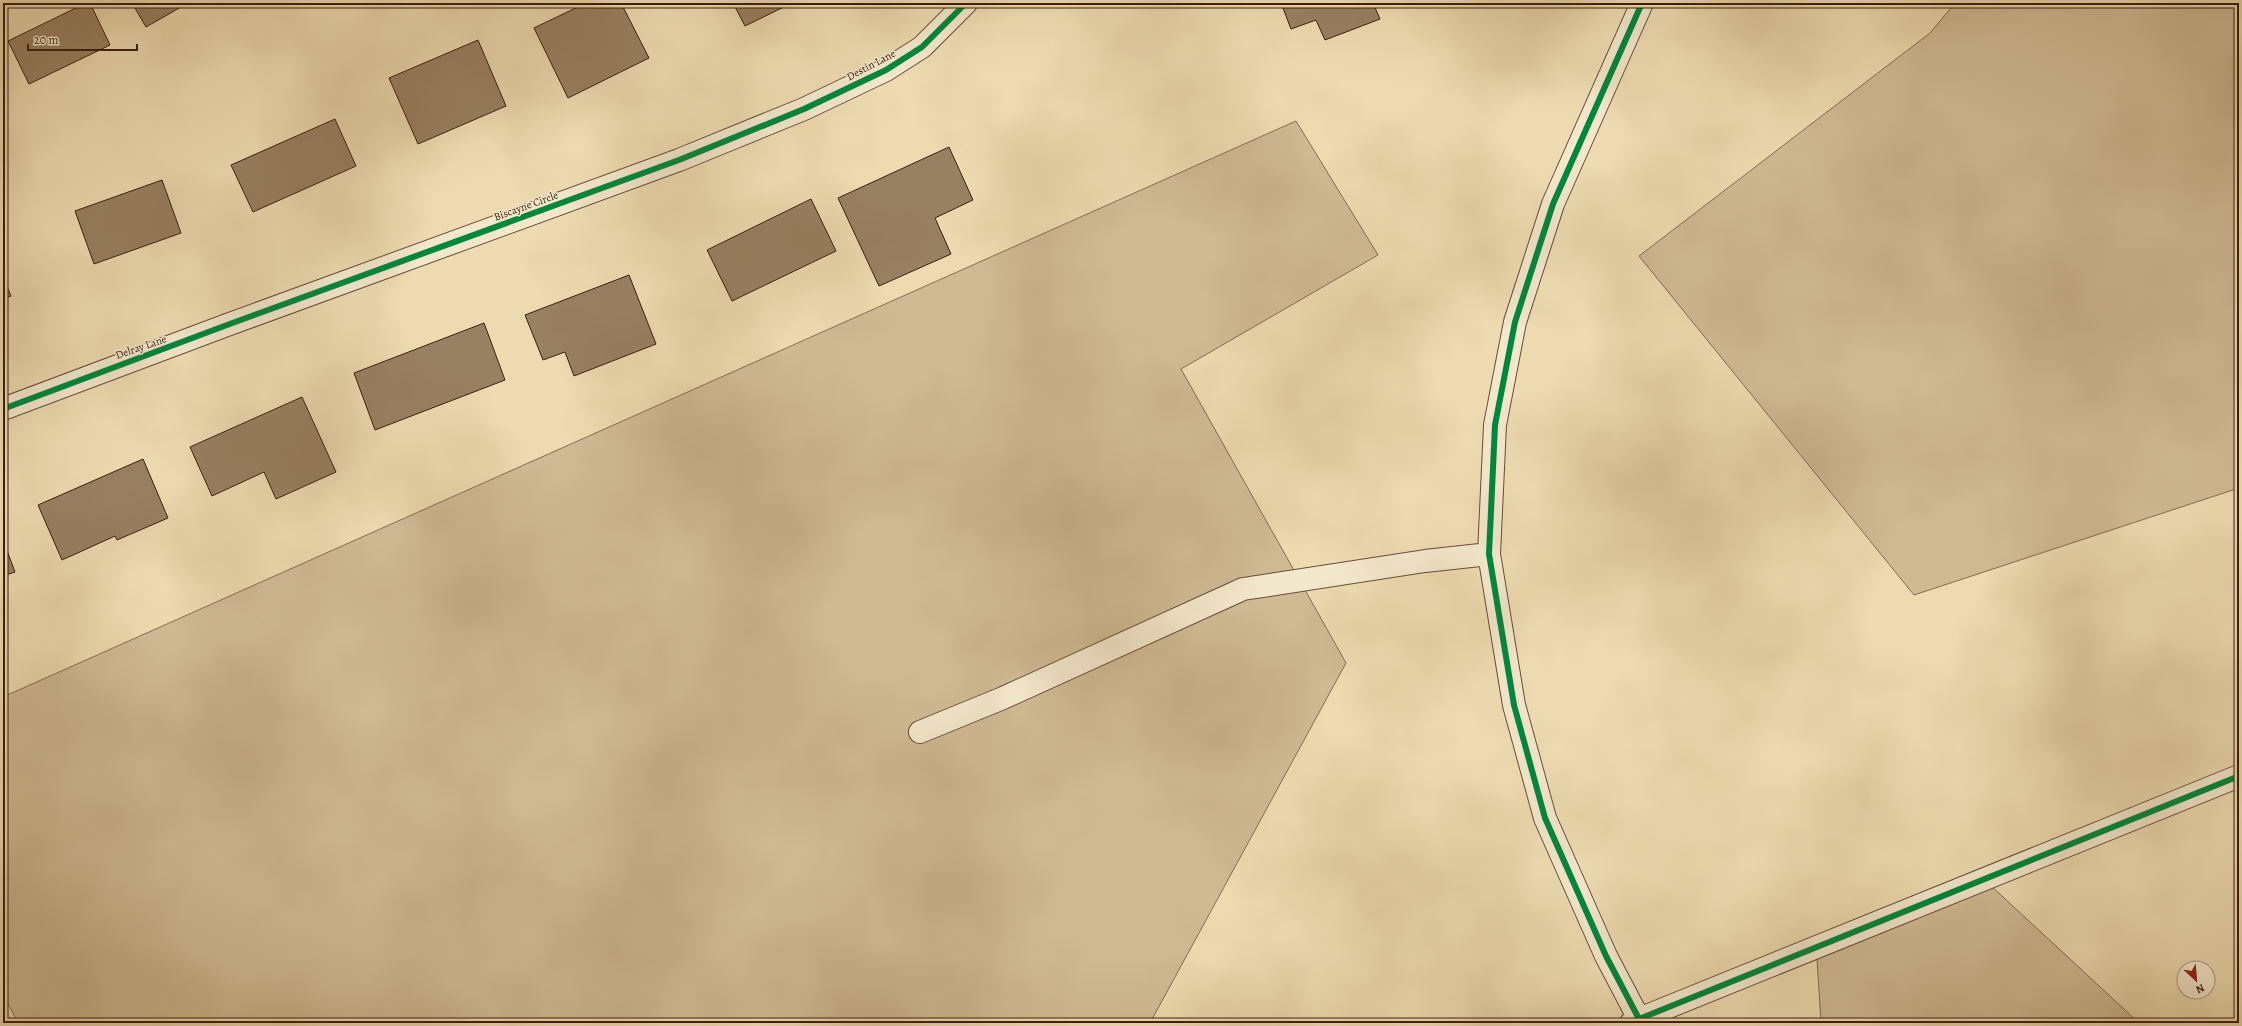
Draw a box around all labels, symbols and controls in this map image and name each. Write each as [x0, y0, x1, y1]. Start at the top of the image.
scale bar [28, 26, 137, 52]
text: 20 m [34, 32, 58, 48]
street label: Destin Lane [844, 46, 898, 84]
street label: Biscayne Circle [492, 187, 560, 225]
street label: Delray Lane [113, 331, 169, 363]
north arrow [2176, 960, 2216, 1000]
text: N [2193, 980, 2207, 997]

